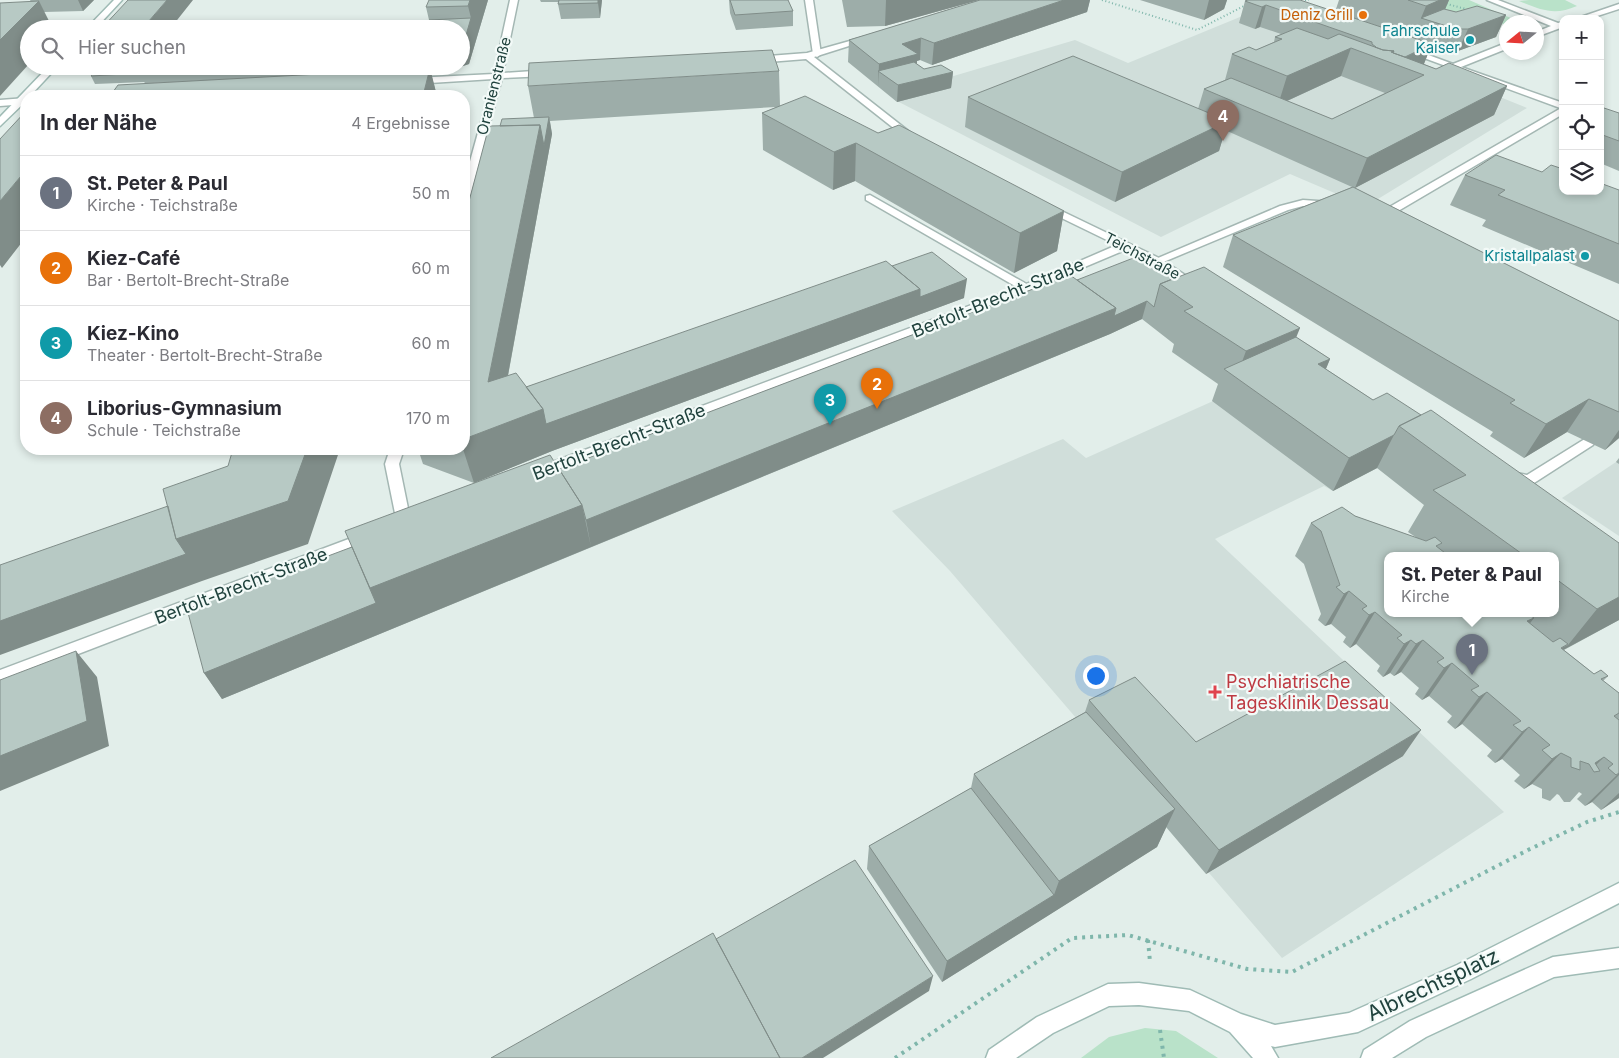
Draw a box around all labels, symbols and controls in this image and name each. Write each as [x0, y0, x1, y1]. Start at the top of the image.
place label: Deniz Grill [1280, 5, 1353, 24]
marker: Deniz Grill [1357, 9, 1369, 21]
north arrow [1499, 15, 1544, 60]
map controls [1559, 15, 1604, 195]
button: + [1559, 15, 1604, 60]
search box [20, 20, 470, 75]
place label: Fahrschule Kaiser [1382, 21, 1460, 57]
icon: search [38, 34, 66, 62]
marker: Fahrschule Kaiser [1464, 34, 1476, 46]
street label: Oranienstraße [472, 35, 515, 137]
text: Hier suchen [78, 36, 186, 59]
button: − [1559, 60, 1604, 105]
pin: 4 [1207, 100, 1239, 141]
button: locate [1559, 105, 1604, 150]
text: In der Nähe [40, 110, 157, 135]
text: 4 Ergebnisse [351, 113, 450, 133]
button: layers [1559, 150, 1604, 195]
text: St. Peter & Paul [87, 172, 228, 195]
text: 1 [53, 183, 59, 203]
text: 50 m [412, 183, 450, 203]
text: Kirche · Teichstraße [87, 195, 238, 215]
street label: Teichstraße [1101, 228, 1183, 283]
place label: Kristallpalast [1484, 246, 1575, 265]
text: Kiez-Café [87, 247, 180, 270]
marker: Kristallpalast [1579, 250, 1591, 262]
street label: Bertolt-Brecht-Straße [909, 253, 1087, 342]
text: 2 [51, 258, 61, 278]
text: 60 m [411, 258, 450, 278]
text: Bar · Bertolt-Brecht-Straße [87, 270, 289, 290]
text: Kiez-Kino [87, 322, 179, 345]
text: 3 [51, 333, 61, 353]
text: 60 m [411, 333, 450, 353]
text: Theater · Bertolt-Brecht-Straße [87, 345, 323, 365]
pin: 2 [861, 368, 893, 409]
pin: 3 [814, 384, 846, 425]
text: Liborius-Gymnasium [87, 397, 282, 420]
street label: Bertolt-Brecht-Straße [529, 399, 708, 484]
text: 4 [51, 408, 61, 428]
text: 170 m [406, 408, 450, 428]
text: Schule · Teichstraße [87, 420, 241, 440]
street label: Bertolt-Brecht-Straße [151, 543, 330, 628]
popup [1384, 552, 1559, 617]
text: St. Peter & Paul [1401, 563, 1542, 586]
text: Kirche [1401, 586, 1450, 606]
pin: 1 [1456, 634, 1488, 675]
your location [1083, 663, 1109, 689]
place label: Psychiatrische Tagesklinik Dessau [1226, 671, 1389, 713]
marker: Psychiatrische Tagesklinik Dessau [1208, 685, 1222, 699]
street label: Albrechtsplatz [1363, 943, 1503, 1026]

